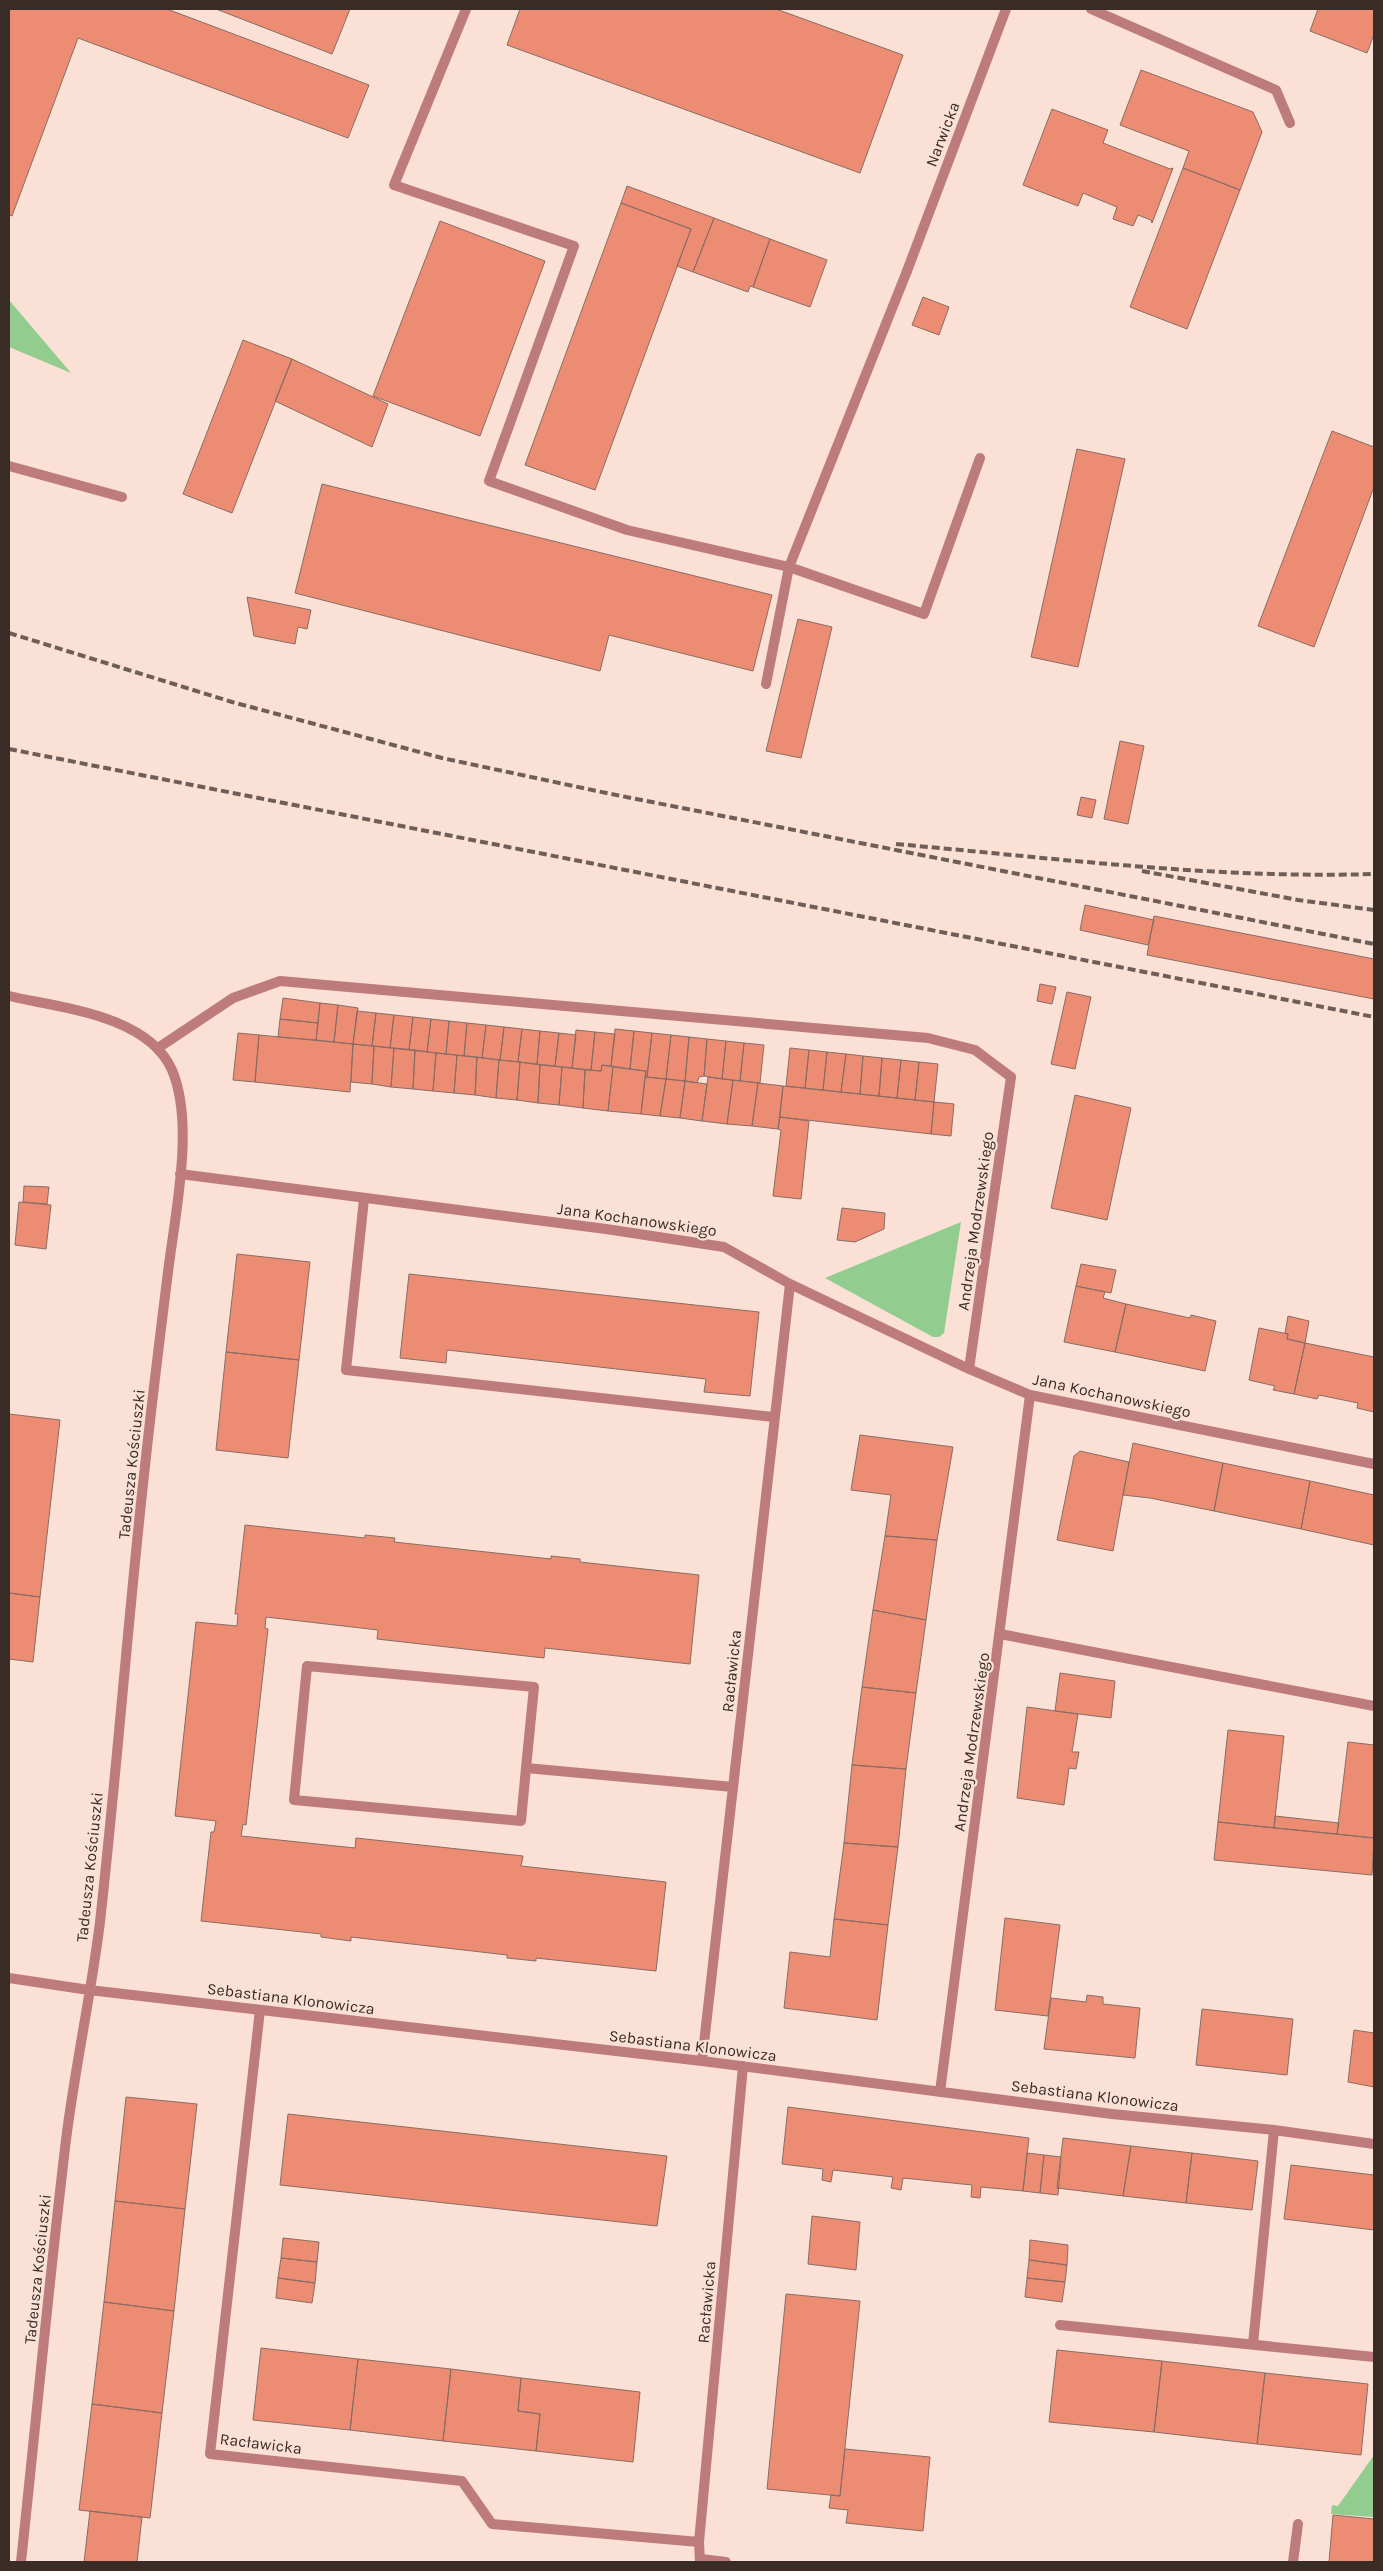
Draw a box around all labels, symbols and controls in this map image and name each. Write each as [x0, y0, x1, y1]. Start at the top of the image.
street label: Narwicka [921, 99, 964, 169]
street label: Andrzeja Modrzewskiego [954, 1130, 997, 1312]
street label: Jana Kochanowskiego [556, 1199, 718, 1240]
street label: Jana Kochanowskiego [1031, 1369, 1193, 1422]
street label: Tadeusza Kościuszki [114, 1388, 149, 1540]
street label: Racławicka [718, 1629, 745, 1713]
street label: Andrzeja Modrzewskiego [950, 1651, 993, 1833]
street label: Tadeusza Kościuszki [72, 1791, 107, 1943]
street label: Sebastiana Klonowicza [206, 1979, 376, 2018]
street label: Sebastiana Klonowicza [608, 2026, 778, 2065]
street label: Sebastiana Klonowicza [1010, 2076, 1180, 2115]
street label: Tadeusza Kościuszki [20, 2193, 55, 2345]
street label: Racławicka [693, 2260, 720, 2344]
street label: Racławicka [219, 2429, 303, 2458]

